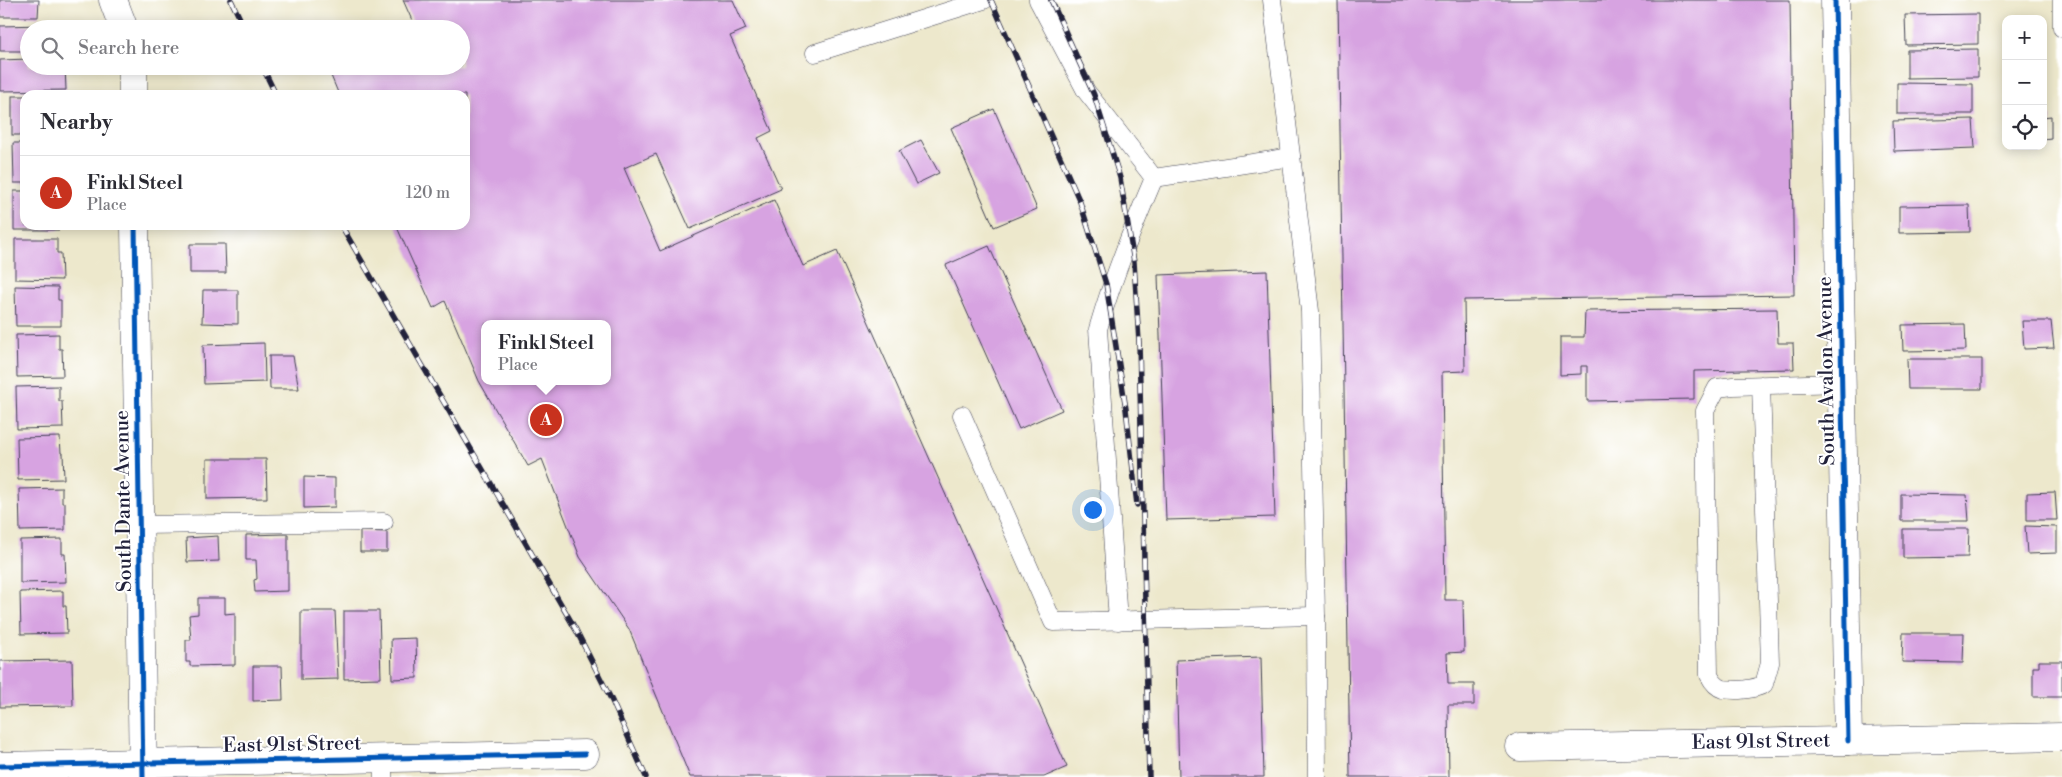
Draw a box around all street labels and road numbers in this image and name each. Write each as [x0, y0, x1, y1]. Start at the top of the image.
street label: South Avalon Avenue [1813, 276, 1841, 466]
street label: South Dante Avenue [110, 410, 138, 592]
street label: East 91st Street [1691, 728, 1831, 756]
street label: East 91st Street [222, 731, 362, 759]

